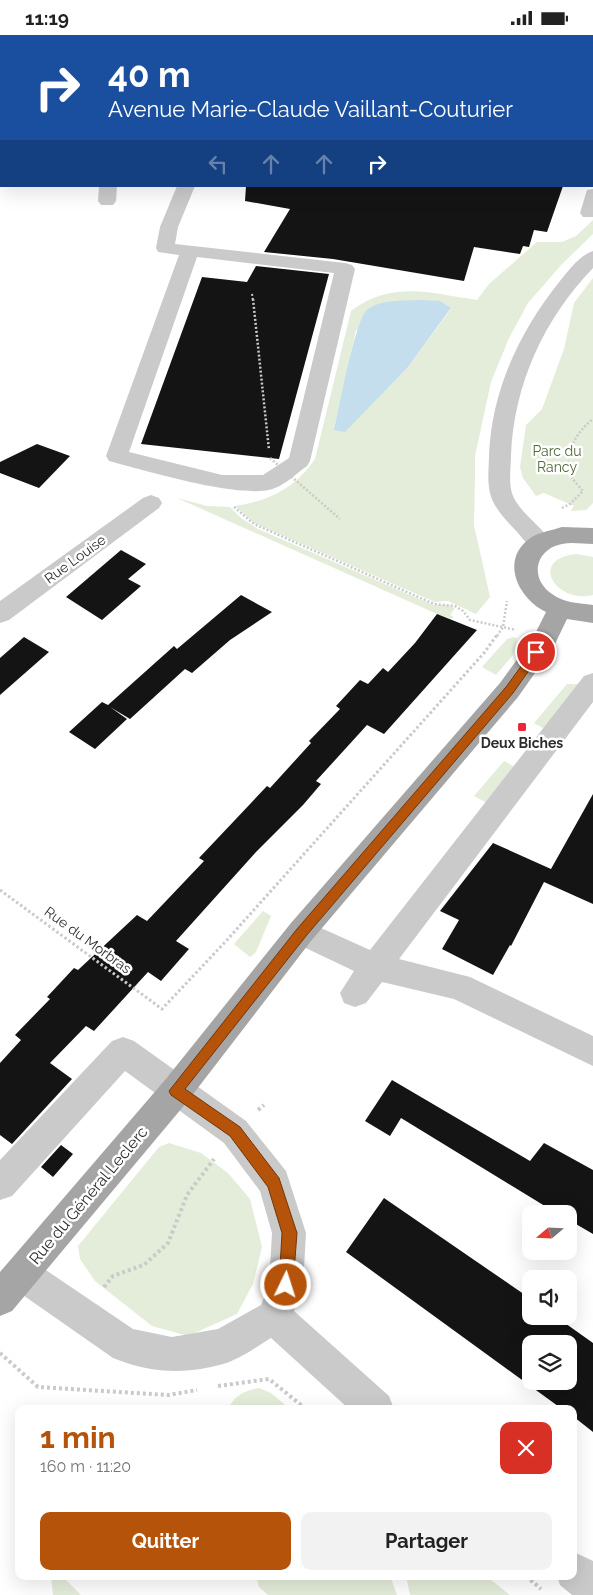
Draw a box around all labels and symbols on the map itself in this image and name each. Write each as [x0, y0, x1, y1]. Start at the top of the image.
park label: Parc du Rancy [532, 443, 582, 475]
street label: Rue Louise [41, 531, 109, 587]
pin [515, 631, 557, 673]
marker: Deux Biches [516, 721, 528, 733]
place label: Deux Biches [481, 735, 563, 751]
street label: Rue du Morbras [42, 903, 135, 977]
street label: Rue du Général Leclerc [25, 1122, 152, 1268]
north arrow [522, 1205, 578, 1260]
position arrow [259, 1258, 311, 1310]

